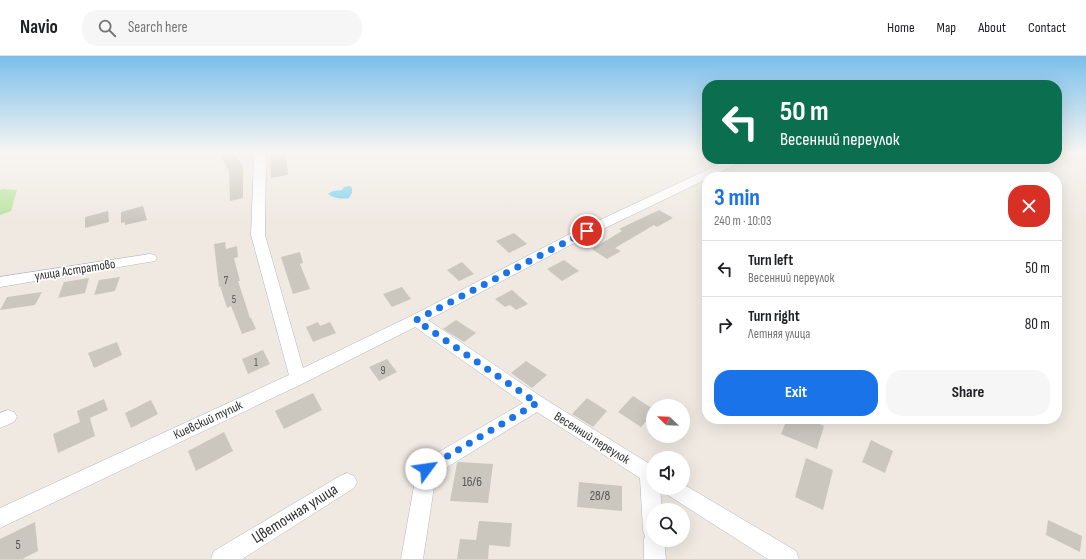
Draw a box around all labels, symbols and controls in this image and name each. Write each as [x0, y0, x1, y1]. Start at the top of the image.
search box [82, 10, 362, 46]
text: Navio [20, 16, 58, 39]
icon: search [96, 17, 118, 39]
text: Search here [128, 18, 188, 37]
text: Home [887, 19, 915, 36]
text: Map [937, 19, 956, 36]
text: About [978, 19, 1006, 36]
text: Contact [1028, 19, 1066, 36]
text: 50 m [780, 95, 829, 128]
icon: left [714, 96, 766, 148]
text: Весенний переулок [780, 129, 900, 150]
text: 3 min [714, 183, 760, 212]
button: close [1008, 185, 1050, 227]
text: 240 m · 10:03 [714, 213, 772, 229]
pin [570, 214, 604, 248]
icon: arrive [576, 220, 598, 242]
text: Turn left [748, 251, 793, 270]
street label: улица Астратово [33, 256, 117, 284]
icon: left [714, 258, 736, 280]
text: 50 m [1025, 259, 1050, 278]
text: Весенний переулок [748, 270, 834, 286]
house number: 7 [224, 274, 229, 287]
house number: 5 [232, 293, 236, 306]
text: Turn right [748, 307, 800, 326]
icon: right [714, 314, 736, 336]
text: 80 m [1025, 315, 1050, 334]
text: Летняя улица [748, 326, 810, 342]
house number: 1 [254, 356, 258, 369]
house number: 9 [381, 364, 386, 377]
button: Exit [714, 370, 878, 416]
button: Share [886, 370, 1050, 416]
street label: Киевский тупик [171, 397, 245, 443]
north arrow [646, 399, 690, 443]
map controls [646, 399, 690, 547]
street label: Весенний переулок [551, 408, 633, 468]
position arrow [405, 448, 447, 490]
button: sound [646, 451, 690, 495]
house number: 16/6 [462, 474, 482, 490]
street label: Цветочная улица [249, 480, 341, 548]
house number: 28/8 [590, 488, 611, 504]
button: search [646, 503, 690, 547]
house number: 5 [15, 537, 21, 553]

